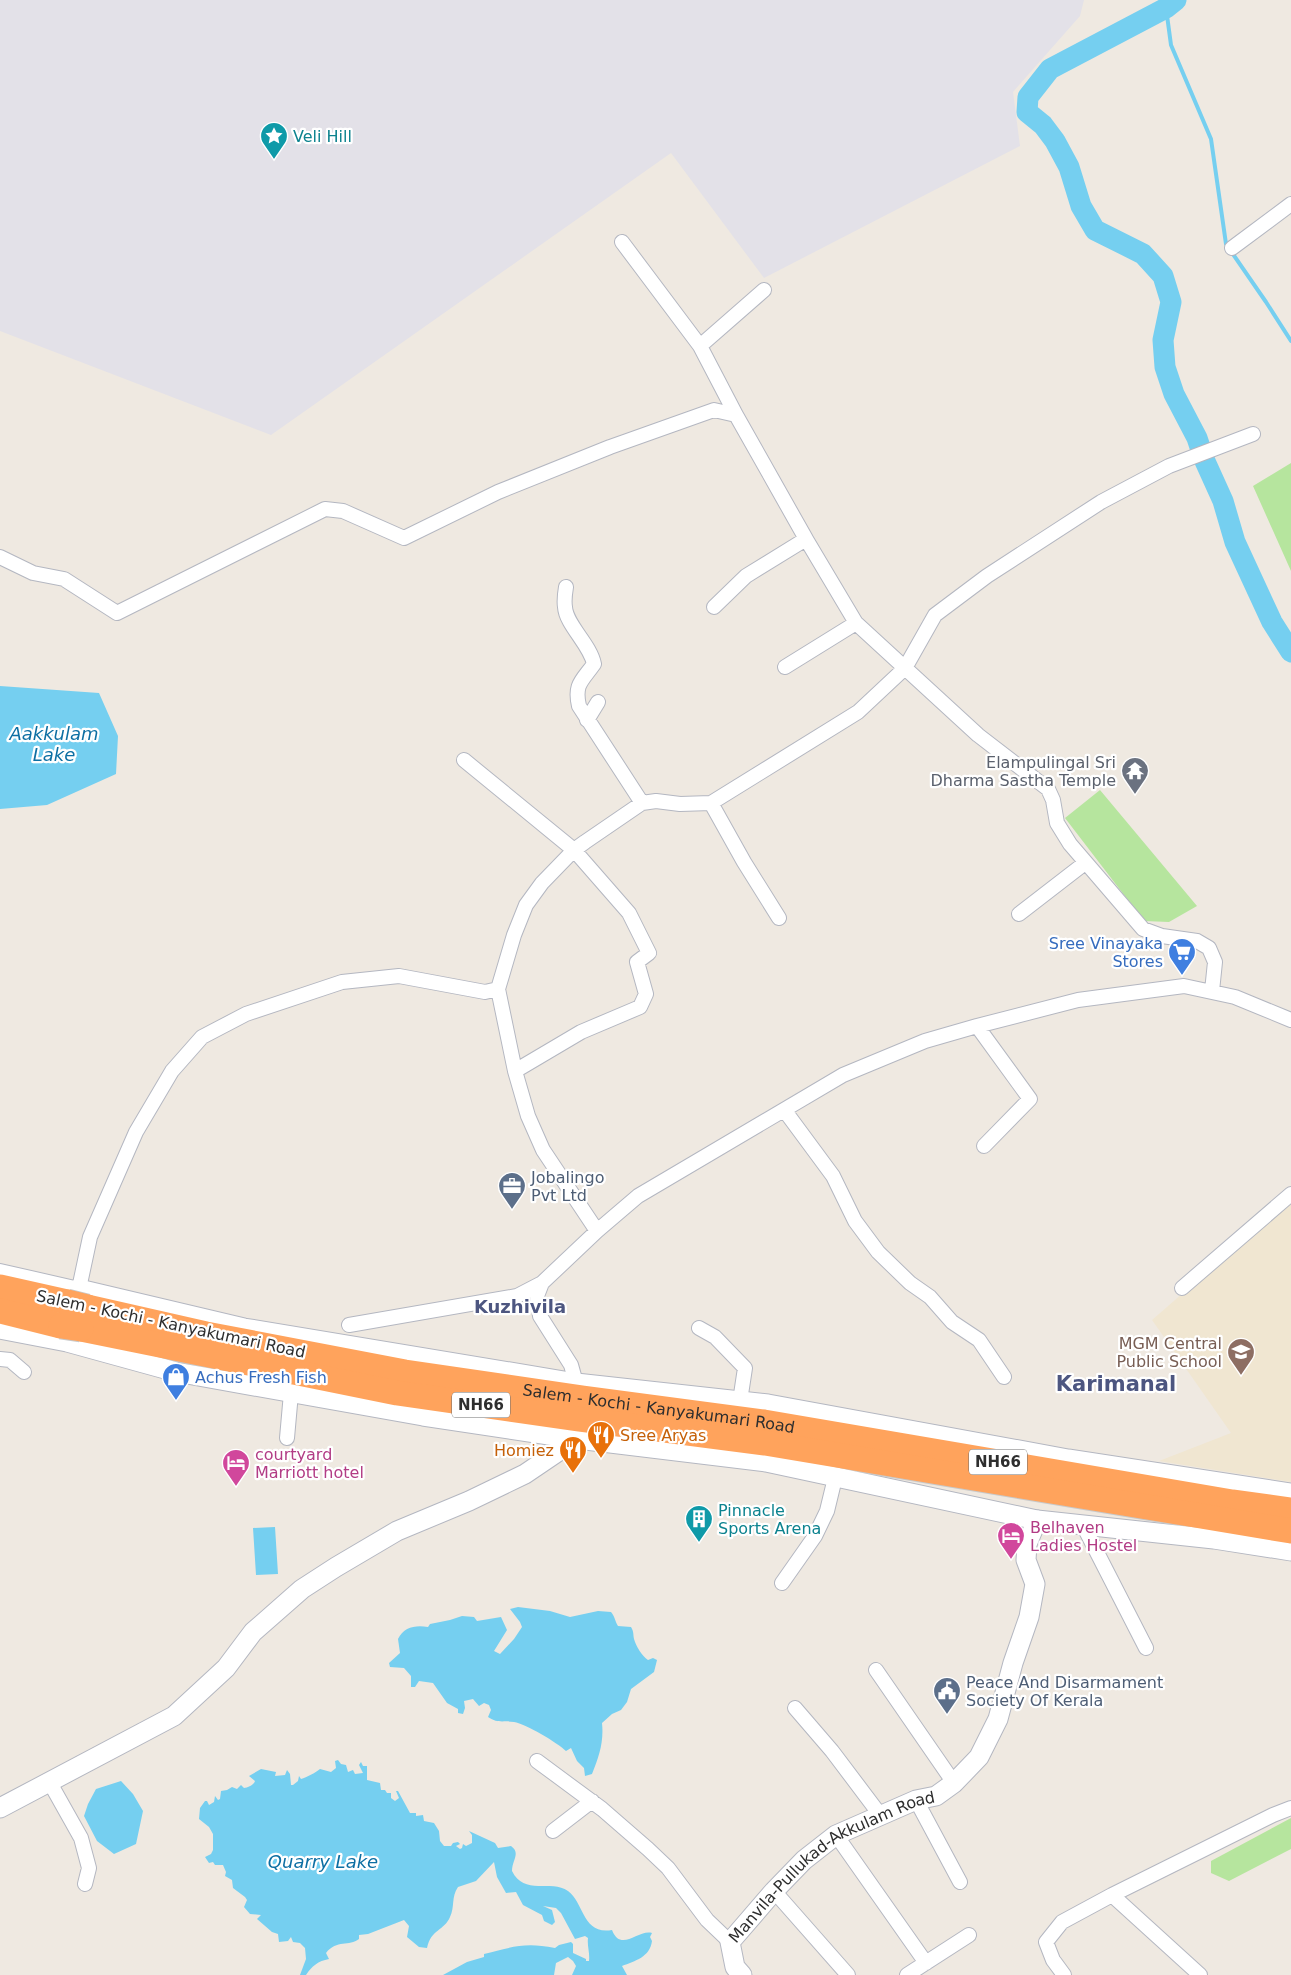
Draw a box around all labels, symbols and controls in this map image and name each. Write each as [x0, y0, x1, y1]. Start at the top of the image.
place icon: Veli Hill [259, 121, 289, 160]
place label: Veli Hill [293, 127, 352, 146]
water label: Aakkulam Lake [8, 723, 99, 765]
place label: Elampulingal Sri Dharma Sastha Temple [930, 753, 1116, 790]
temple icon: Elampulingal Sri Dharma Sastha Temple [1120, 756, 1150, 795]
place label: Sree Vinayaka Stores [1049, 934, 1163, 971]
supermarket icon: Sree Vinayaka Stores [1167, 937, 1197, 976]
place label: Jobalingo Pvt Ltd [530, 1168, 604, 1205]
office icon: Jobalingo Pvt Ltd [497, 1171, 527, 1210]
street label: Salem - Kochi - Kanyakumari Road [35, 1286, 307, 1362]
district label: Kuzhivila [474, 1296, 566, 1317]
place label: MGM Central Public School [1116, 1334, 1222, 1371]
school or university icon: MGM Central Public School [1226, 1337, 1256, 1376]
shop icon: Achus Fresh Fish [161, 1362, 191, 1401]
place label: Achus Fresh Fish [195, 1368, 327, 1387]
district label: Karimanal [1056, 1372, 1176, 1396]
street label: Salem - Kochi - Kanyakumari Road [521, 1380, 796, 1437]
road number: NH66 [452, 1392, 510, 1418]
restaurant icon: Sree Aryas [586, 1420, 616, 1459]
place label: Sree Aryas [620, 1426, 706, 1445]
restaurant icon: Homiez [558, 1435, 588, 1474]
place label: Homiez [494, 1441, 554, 1460]
place label: courtyard Marriott hotel [255, 1445, 364, 1482]
hotel icon: courtyard Marriott hotel [221, 1448, 251, 1487]
road number: NH66 [969, 1450, 1027, 1474]
place label: Pinnacle Sports Arena [718, 1501, 821, 1538]
building icon: Pinnacle Sports Arena [684, 1504, 714, 1543]
place label: Belhaven Ladies Hostel [1030, 1518, 1137, 1555]
hotel icon: Belhaven Ladies Hostel [996, 1521, 1026, 1560]
place label: Peace And Disarmament Society Of Kerala [966, 1673, 1163, 1710]
public building icon: Peace And Disarmament Society Of Kerala [932, 1676, 962, 1715]
street label: Manvila-Pullukad-Akkulam Road [724, 1787, 936, 1946]
water label: Quarry Lake [268, 1851, 378, 1872]

